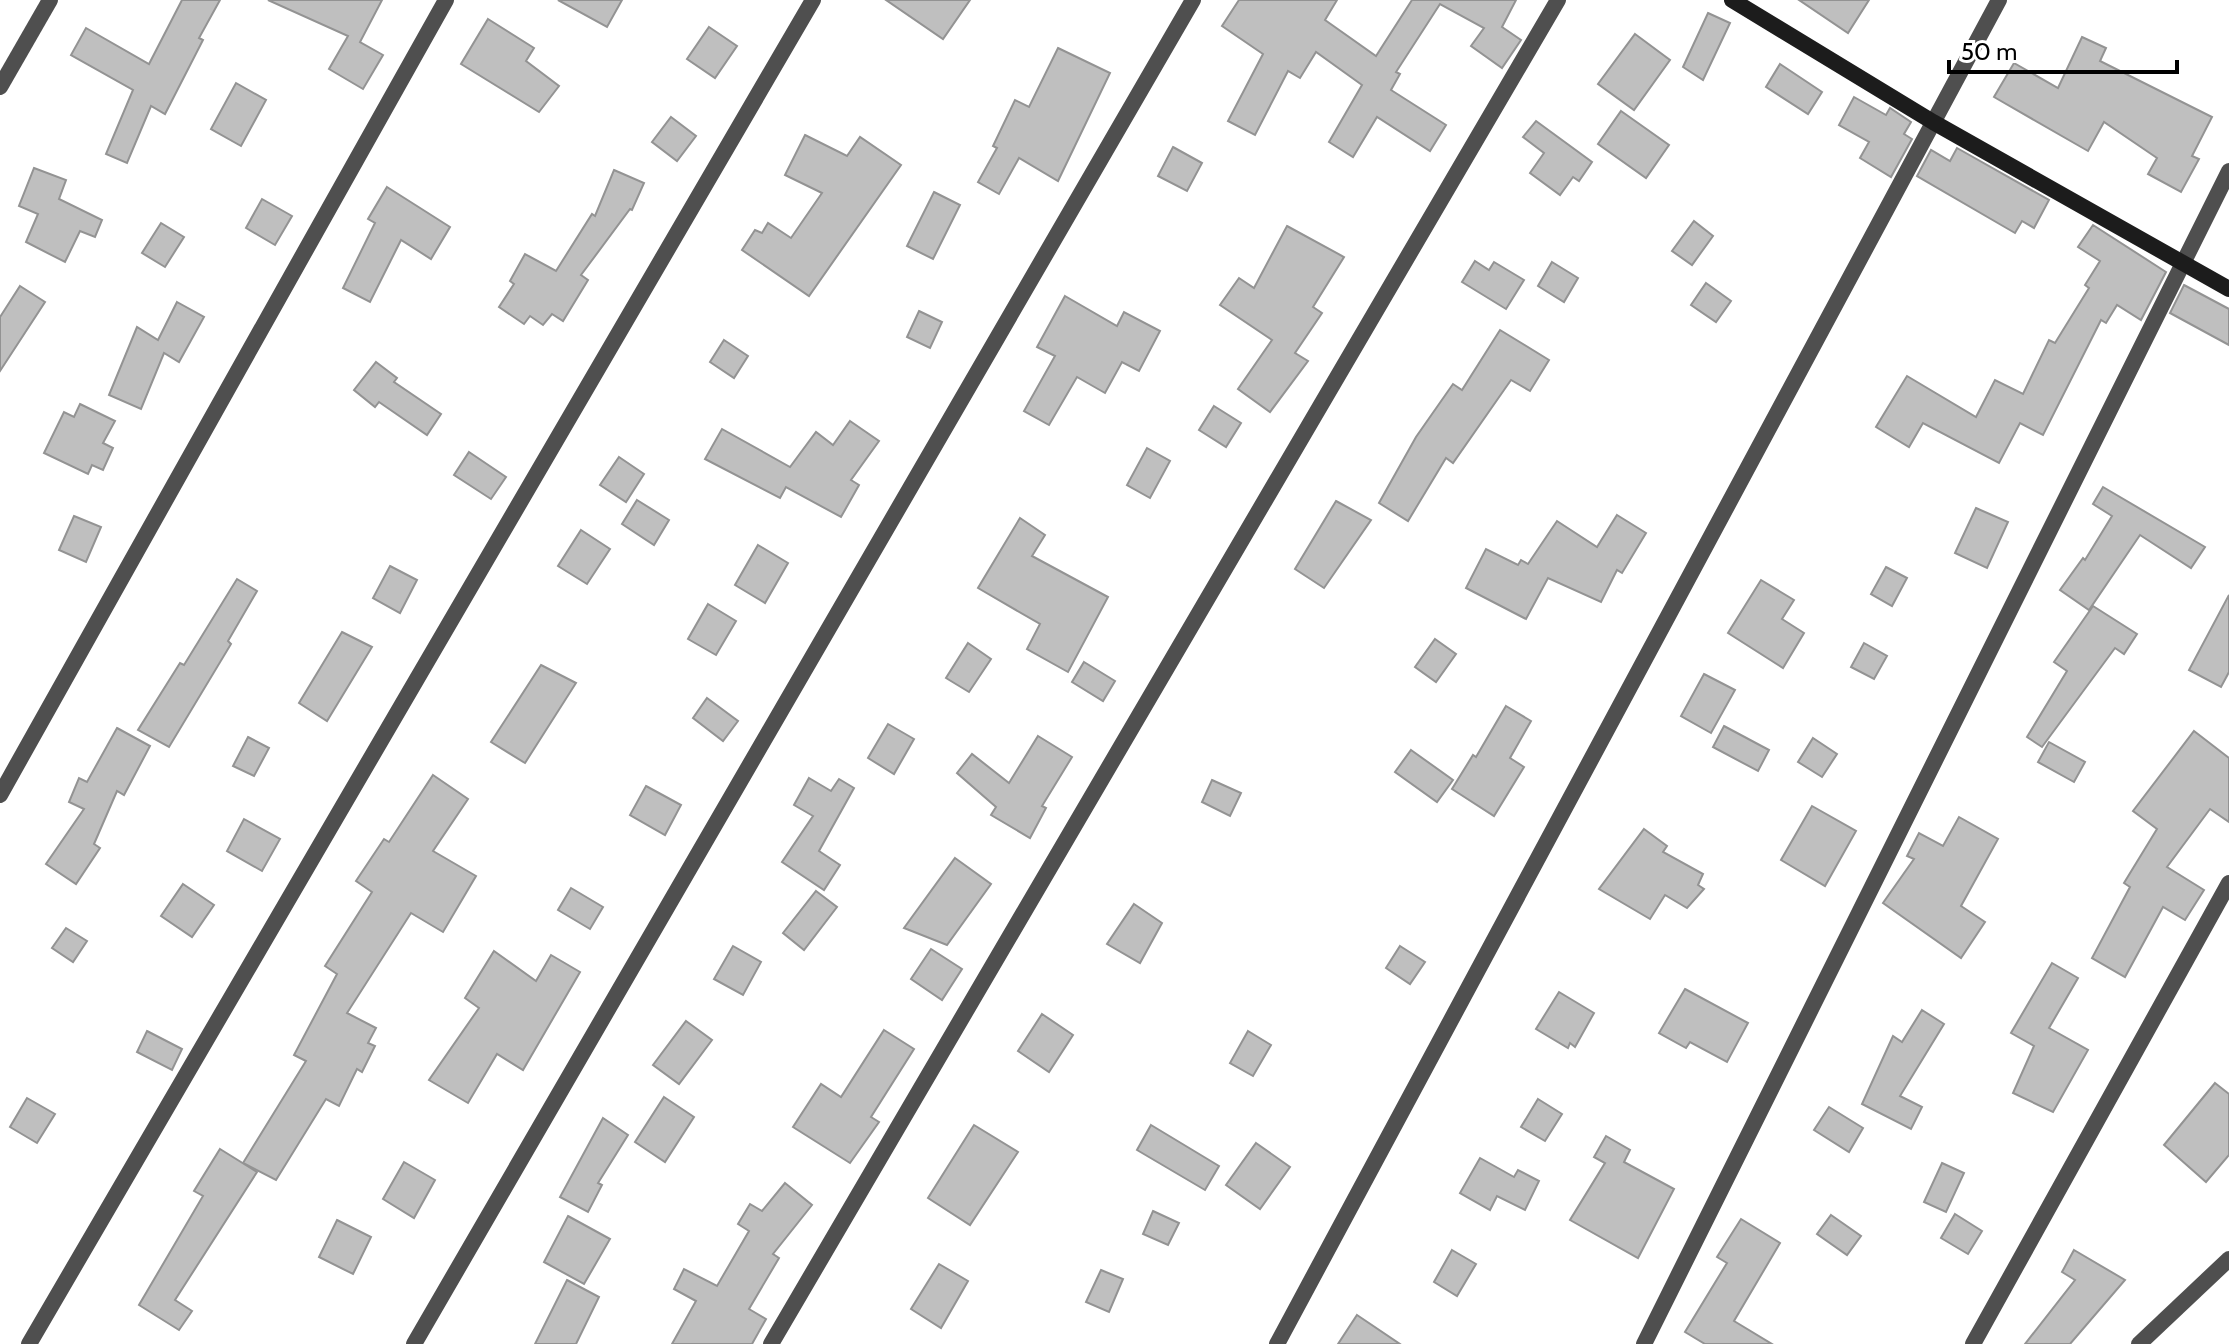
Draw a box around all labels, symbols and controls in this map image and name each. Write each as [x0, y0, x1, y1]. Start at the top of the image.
scale bar [1949, 24, 2177, 74]
text: 50 m [1961, 37, 2017, 66]

